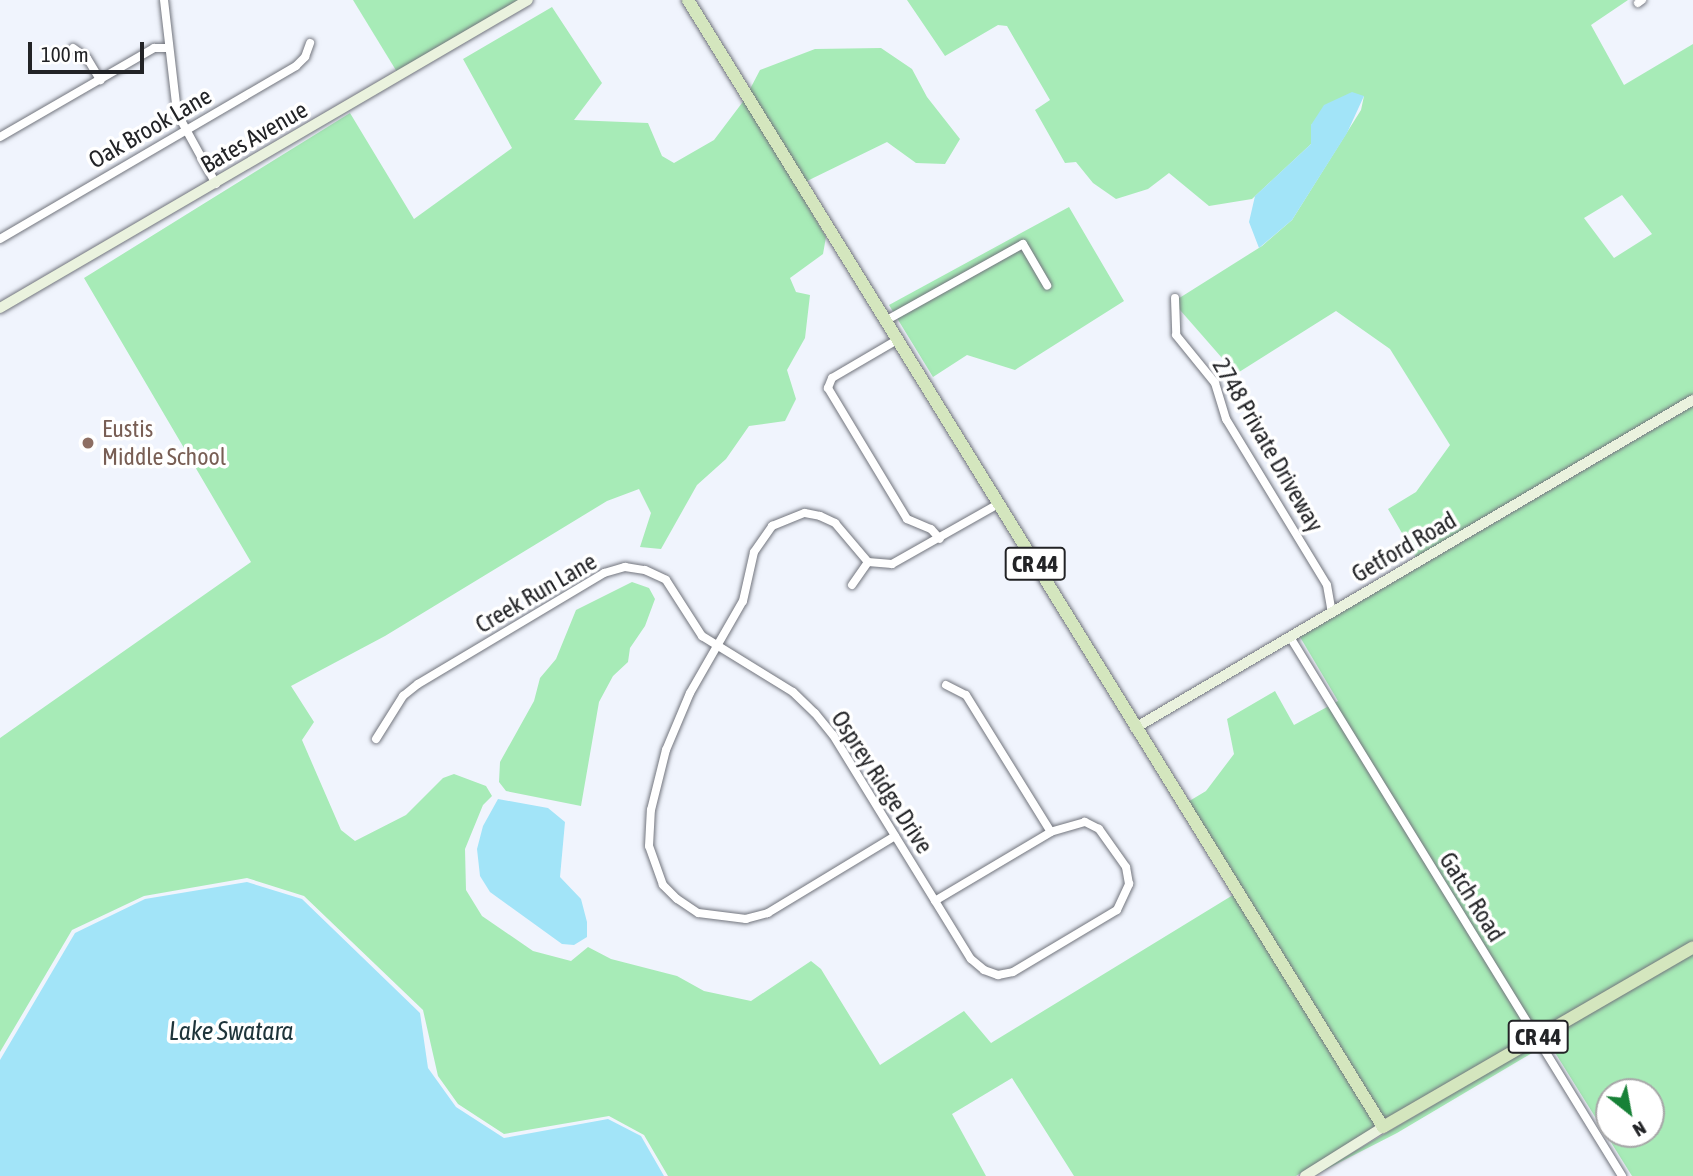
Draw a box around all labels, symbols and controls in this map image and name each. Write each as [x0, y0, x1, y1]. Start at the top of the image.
scale bar [32, 28, 147, 72]
text: 100 m [41, 42, 89, 66]
street label: Oak Brook Lane [84, 81, 216, 175]
street label: Bates Avenue [196, 95, 312, 179]
street label: 2748 Private Driveway [1207, 353, 1329, 537]
place label: Eustis Middle School [102, 415, 226, 471]
marker: Eustis Middle School [80, 435, 96, 451]
street label: Getford Road [1347, 506, 1461, 588]
road number: CR 44 [1004, 544, 1066, 584]
street label: Creek Run Lane [470, 547, 602, 639]
street label: Osprey Ridge Drive [825, 705, 939, 859]
street label: Gatch Road [1433, 847, 1511, 947]
water label: Lake Swatara [169, 1016, 293, 1048]
road number: CR 44 [1506, 1018, 1570, 1056]
north arrow [1595, 1078, 1665, 1148]
text: N [1629, 1117, 1650, 1142]

